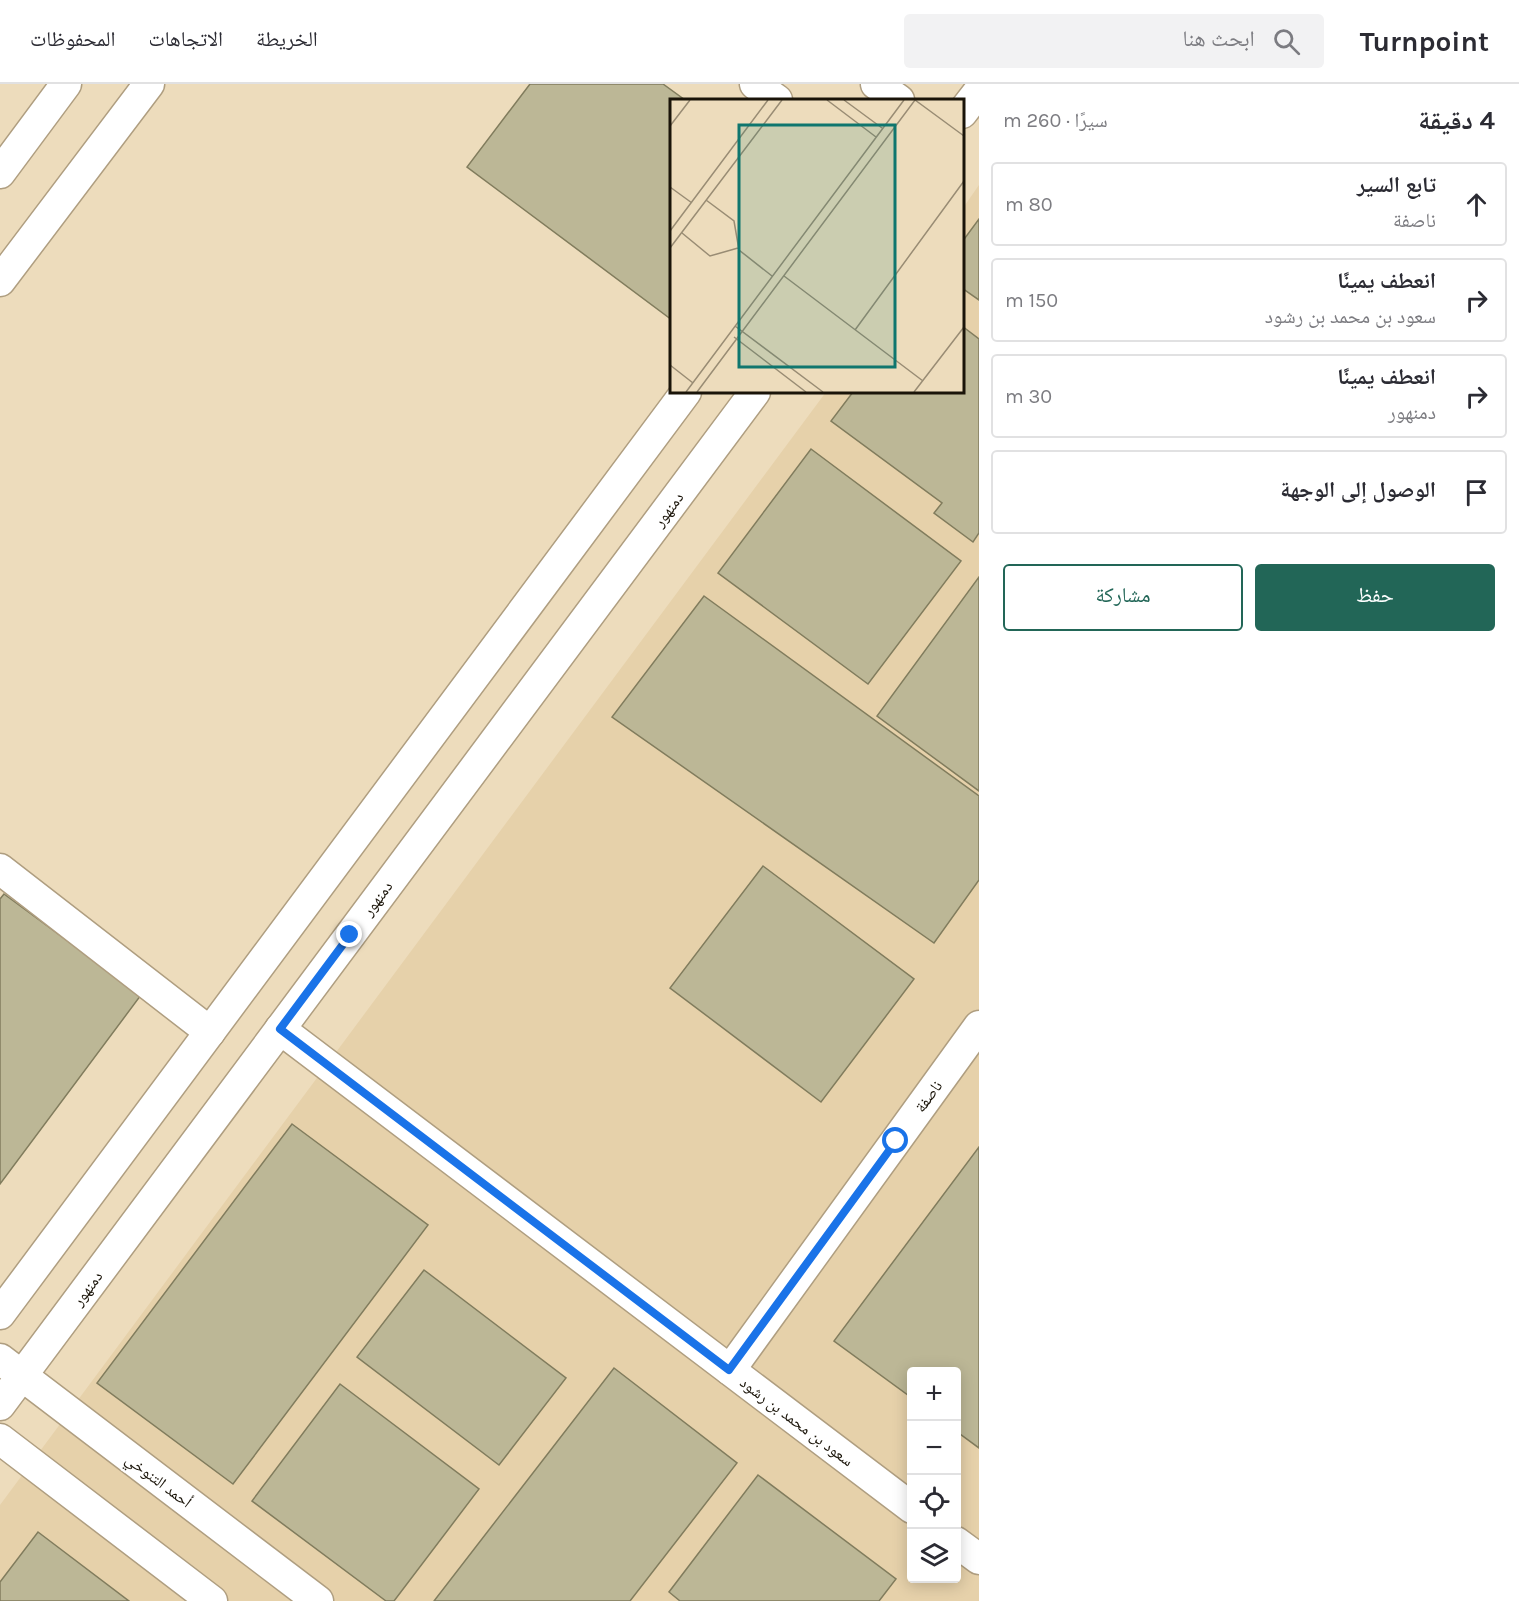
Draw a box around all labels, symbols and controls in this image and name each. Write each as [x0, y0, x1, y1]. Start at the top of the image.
search box [904, 14, 1324, 68]
icon: search [1270, 25, 1303, 58]
text: Turnpoint [1360, 25, 1489, 58]
text: ابحث هنا [1183, 26, 1255, 52]
text: المحفوظات [30, 27, 115, 51]
text: الاتجاهات [148, 27, 223, 51]
text: الخريطة [256, 27, 318, 51]
inset map [670, 99, 964, 393]
text: 4 دقيقة [1418, 105, 1495, 136]
text: سيرًا · 260 m [1003, 109, 1108, 132]
text: تابع السير [1357, 172, 1436, 198]
icon: ahead [1460, 188, 1493, 221]
text: 80 m [1005, 193, 1053, 216]
text: ناصفة [1393, 209, 1436, 232]
text: انعطف يمينًا [1337, 268, 1436, 294]
icon: right [1460, 284, 1493, 317]
text: 150 m [1005, 289, 1058, 312]
text: سعود بن محمد بن رشود [1265, 305, 1436, 328]
text: انعطف يمينًا [1337, 364, 1436, 390]
icon: right [1460, 380, 1493, 413]
text: 30 m [1005, 385, 1052, 408]
text: دمنهور [1388, 401, 1436, 424]
icon: arrive [1460, 476, 1493, 509]
text: الوصول إلى الوجهة [1280, 477, 1436, 503]
street label: دمنهور [649, 488, 688, 531]
button: مشاركة [1003, 564, 1243, 631]
button: حفظ [1255, 564, 1495, 631]
street label: دمنهور [358, 877, 397, 920]
route end [336, 921, 362, 947]
street label: ناصفة [911, 1077, 946, 1116]
route start [882, 1127, 908, 1153]
street label: دمنهور [68, 1267, 107, 1310]
map controls [907, 1367, 961, 1583]
button: + [907, 1367, 961, 1421]
street label: سعود بن محمد بن رشود [736, 1373, 857, 1471]
button: − [907, 1421, 961, 1475]
street label: أحمد التنوخي [120, 1449, 196, 1514]
button: locate [907, 1475, 961, 1529]
button: layers [907, 1529, 961, 1583]

